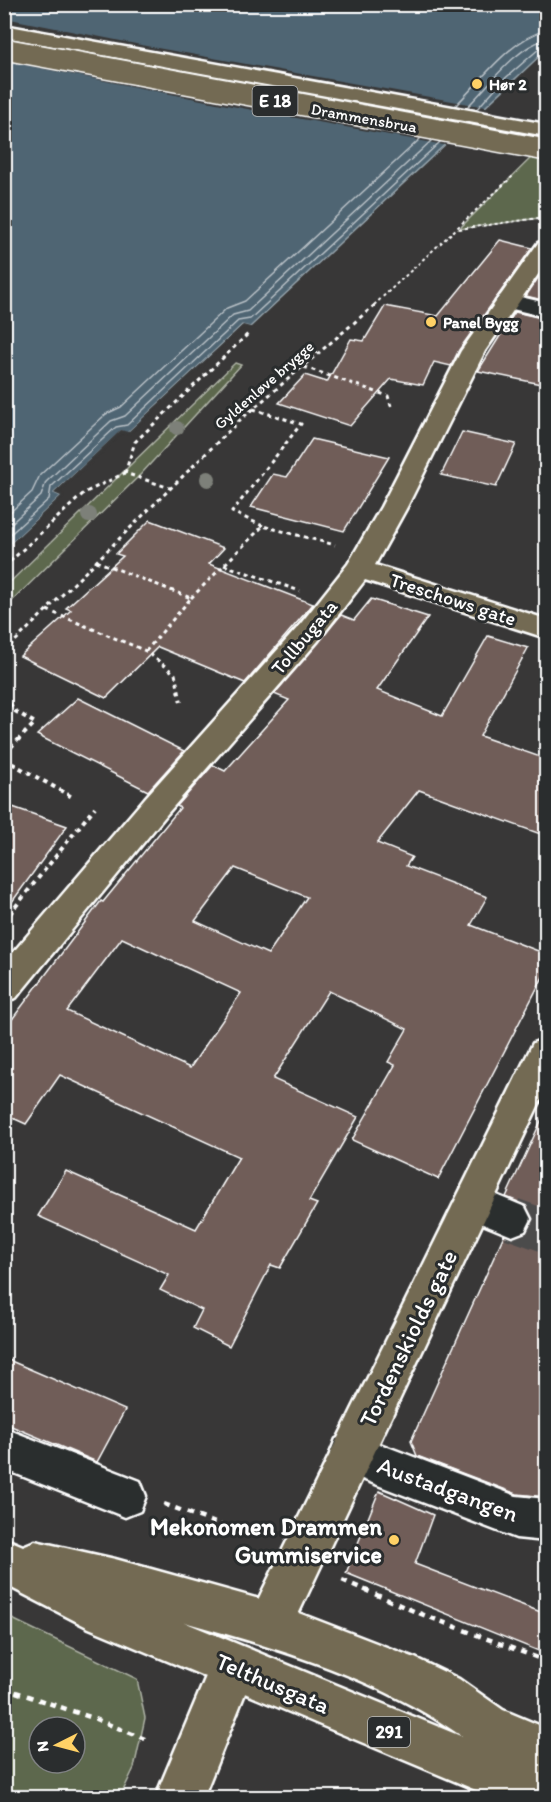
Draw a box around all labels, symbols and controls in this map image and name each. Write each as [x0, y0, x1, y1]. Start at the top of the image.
place label: Hør 2 [489, 75, 527, 94]
marker: Hør 2 [470, 77, 484, 91]
road number: E 18 [252, 86, 298, 116]
street label: Drammensbrua [309, 99, 419, 137]
place label: Panel Bygg [443, 313, 520, 333]
marker: Panel Bygg [424, 315, 438, 329]
street label: Gyldenløve brygge [210, 337, 318, 433]
street label: Treschows gate [387, 567, 519, 631]
street label: Tollbugata [266, 594, 343, 679]
street label: Tordenskiolds gate [353, 1245, 463, 1431]
street label: Austadgangen [374, 1450, 523, 1528]
place label: Mekonomen Drammen Gummiservice [150, 1512, 382, 1569]
marker: Mekonomen Drammen Gummiservice [387, 1533, 401, 1547]
street label: Telthusgata [212, 1646, 335, 1720]
north arrow [27, 1715, 87, 1775]
road number: 291 [368, 1717, 410, 1747]
text: N [33, 1740, 53, 1753]

